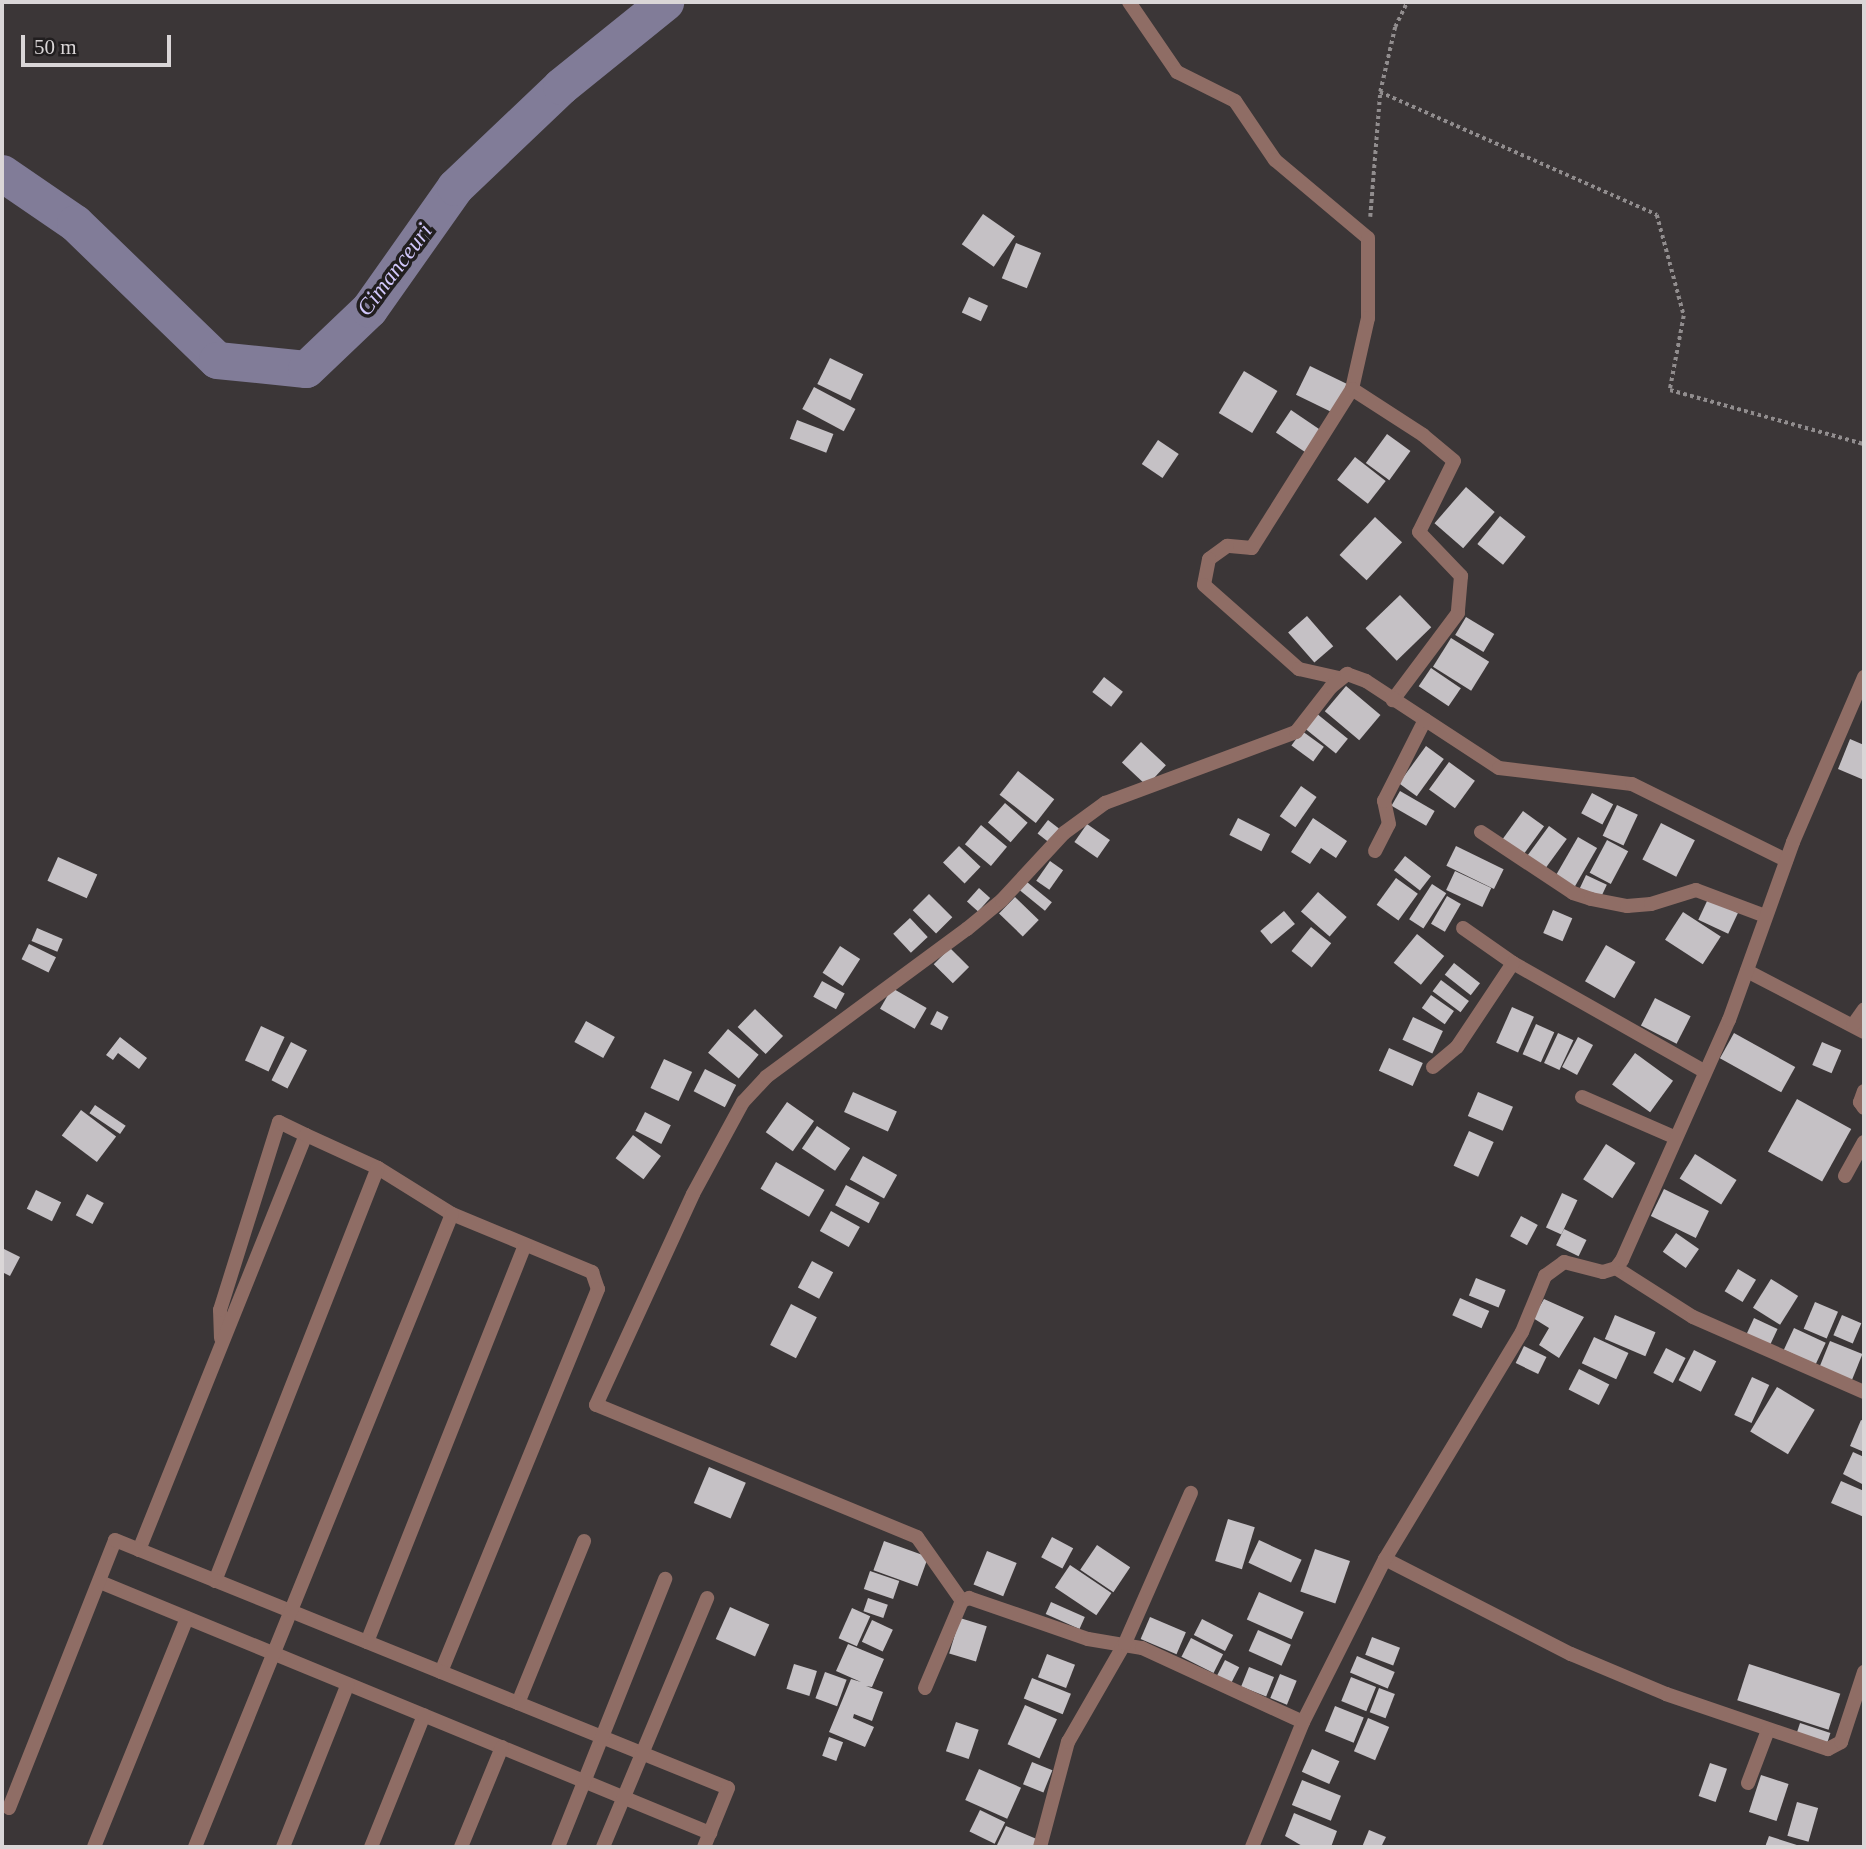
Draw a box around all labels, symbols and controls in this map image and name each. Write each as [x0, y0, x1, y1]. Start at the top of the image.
scale bar [24, 21, 175, 65]
text: 50 m [34, 35, 77, 59]
water label: Cimanceuri [351, 218, 439, 322]

